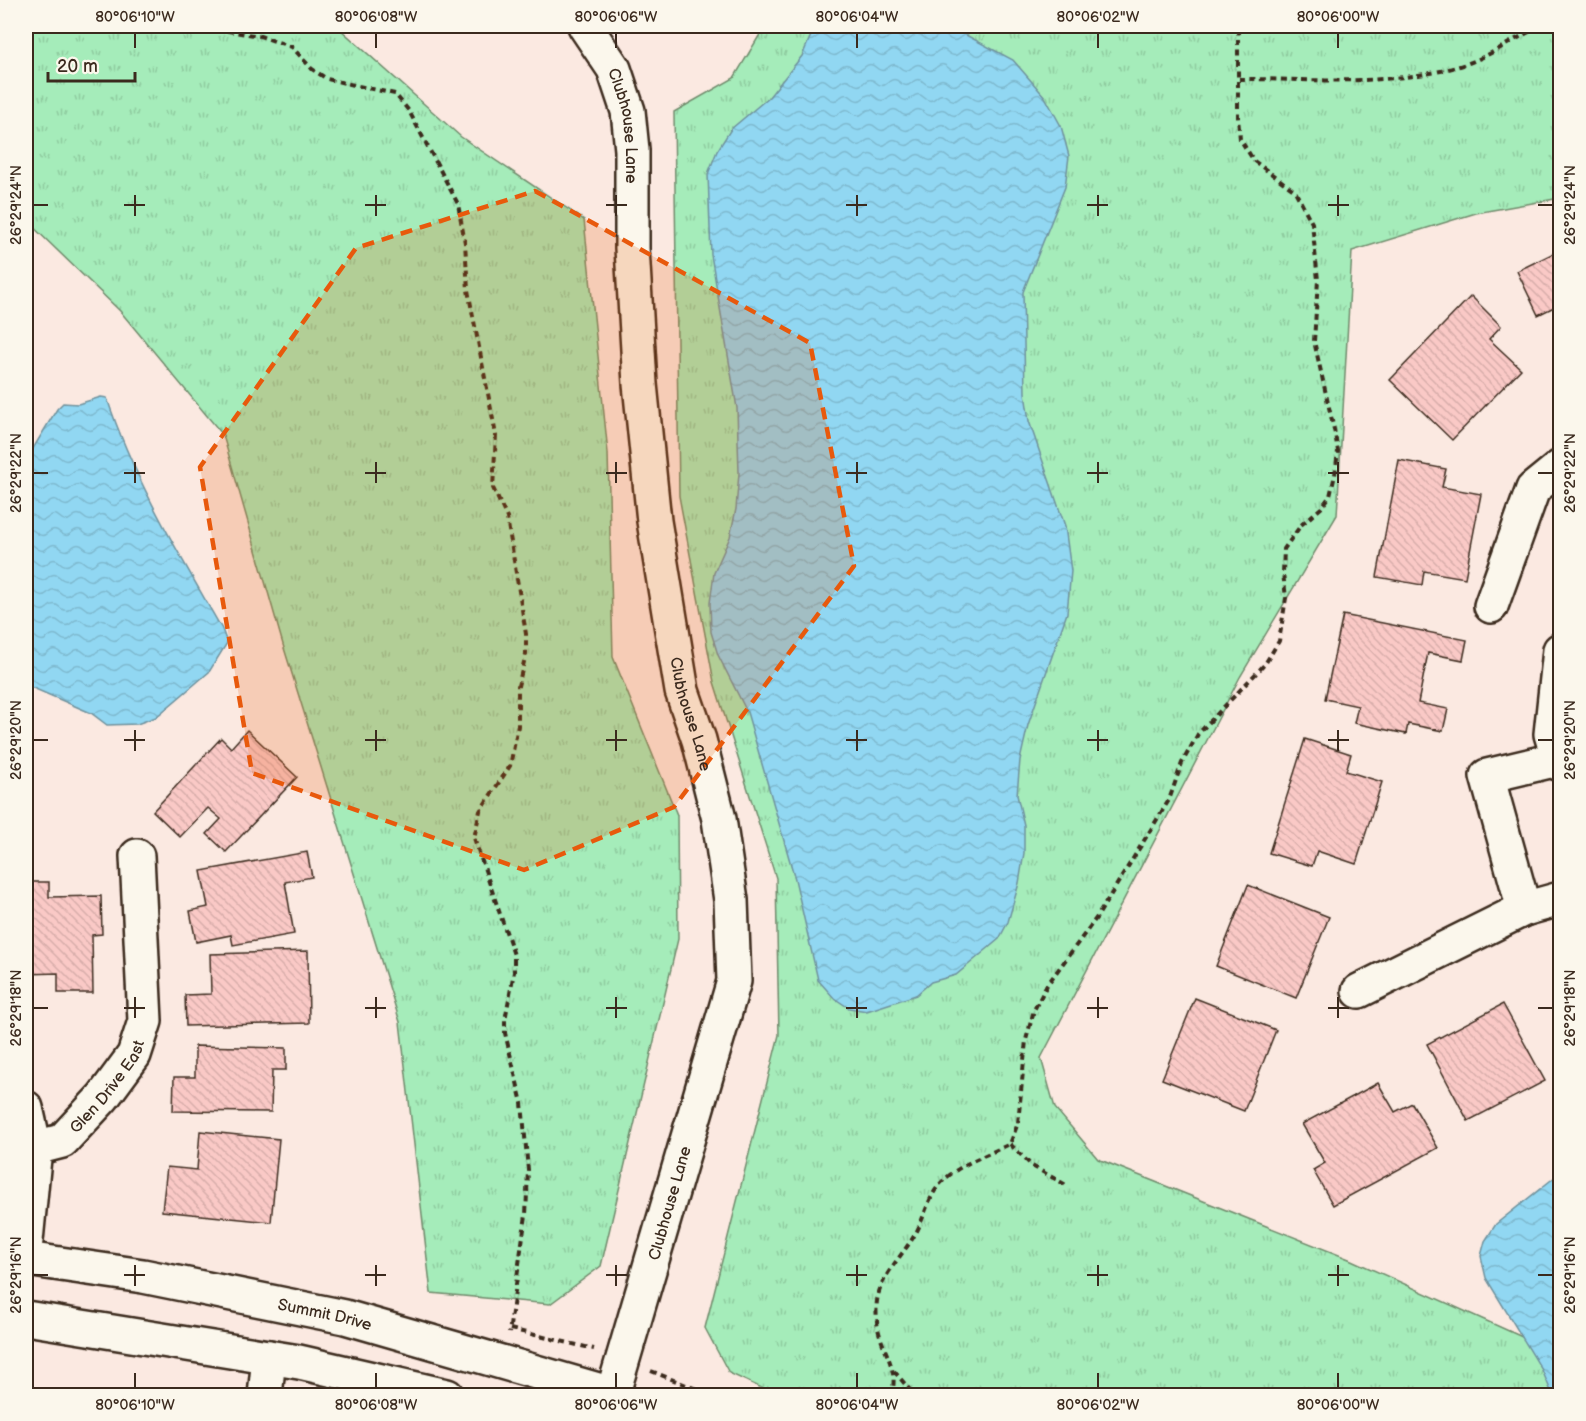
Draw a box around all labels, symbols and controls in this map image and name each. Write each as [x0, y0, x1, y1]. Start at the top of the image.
text: 80°06'10"W [95, 8, 175, 27]
text: 80°06'08"W [335, 8, 418, 27]
text: 80°06'06"W [574, 8, 658, 27]
text: 80°06'04"W [815, 8, 899, 27]
text: 80°06'02"W [1057, 8, 1140, 27]
text: 80°06'00"W [1297, 8, 1380, 27]
scale bar [48, 45, 135, 83]
text: 20 m [57, 56, 98, 77]
street label: Clubhouse Lane [603, 66, 640, 184]
text: 26°29'24"N [7, 165, 26, 245]
text: 26°29'24"N [1561, 165, 1580, 245]
text: 26°29'22"N [7, 433, 26, 513]
text: 26°29'22"N [1561, 433, 1580, 513]
street label: Clubhouse Lane [666, 656, 715, 774]
text: 26°29'20"N [7, 700, 26, 780]
text: 26°29'20"N [1561, 700, 1580, 780]
text: 26°29'18"N [7, 970, 26, 1046]
text: 26°29'18"N [1561, 970, 1580, 1046]
street label: Glen Drive East [66, 1038, 149, 1138]
street label: Clubhouse Lane [645, 1144, 696, 1263]
text: 26°29'16"N [7, 1236, 26, 1314]
text: 26°29'16"N [1561, 1236, 1580, 1314]
street label: Summit Drive [276, 1296, 374, 1335]
text: 80°06'10"W [95, 1396, 175, 1415]
text: 80°06'08"W [335, 1396, 418, 1415]
text: 80°06'06"W [574, 1396, 658, 1415]
text: 80°06'04"W [815, 1396, 899, 1415]
text: 80°06'02"W [1057, 1396, 1140, 1415]
text: 80°06'00"W [1297, 1396, 1380, 1415]

